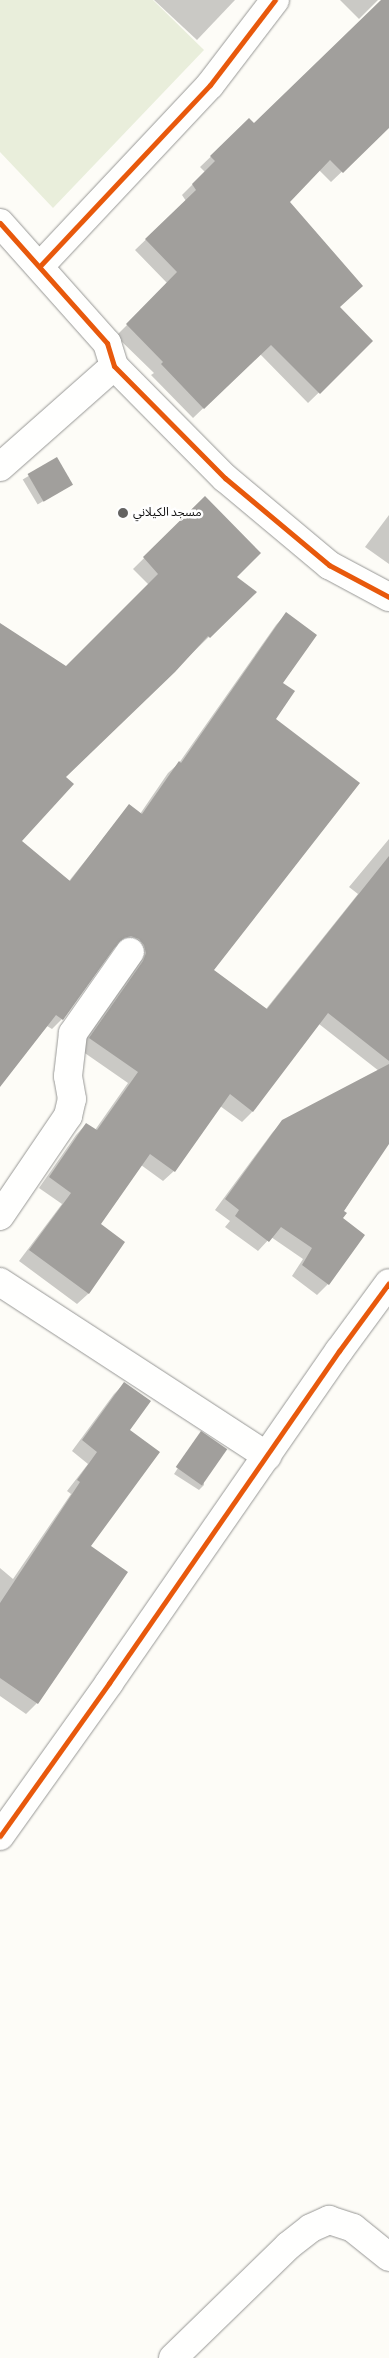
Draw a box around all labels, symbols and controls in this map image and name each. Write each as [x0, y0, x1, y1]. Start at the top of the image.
place label: مسجد الكيلاني [133, 506, 202, 520]
marker: مسجد الكيلاني [117, 507, 129, 519]

